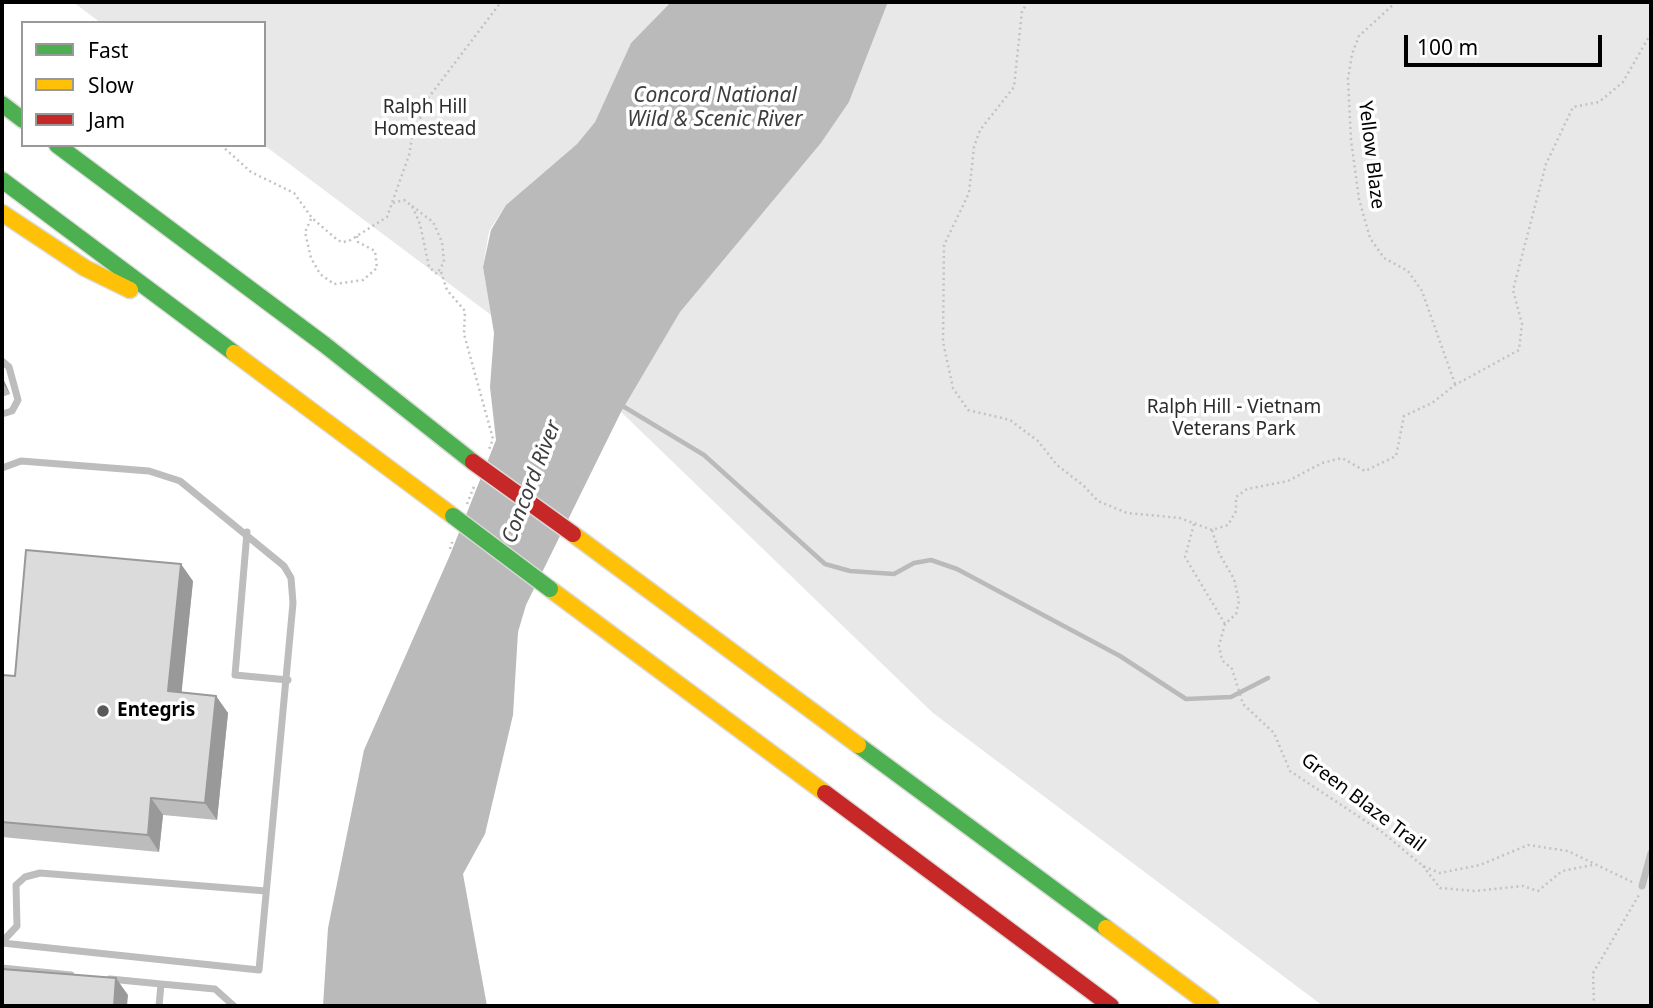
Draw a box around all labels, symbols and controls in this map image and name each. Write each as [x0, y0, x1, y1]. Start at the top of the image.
legend [21, 21, 266, 147]
scale bar [1408, 21, 1606, 65]
text: 100 m [1417, 33, 1478, 61]
text: Fast [88, 36, 128, 64]
text: Slow [88, 71, 134, 99]
water label: Concord National Wild & Scenic River [627, 83, 803, 133]
park label: Ralph Hill Homestead [373, 97, 477, 141]
street label: Yellow Blaze [1353, 100, 1389, 210]
text: Jam [88, 106, 125, 134]
park label: Ralph Hill - Vietnam Veterans Park [1147, 397, 1321, 441]
water label: Concord River [497, 417, 567, 547]
place label: Entegris [117, 700, 195, 722]
marker: Entegris [95, 703, 111, 719]
street label: Green Blaze Trail [1296, 749, 1430, 857]

